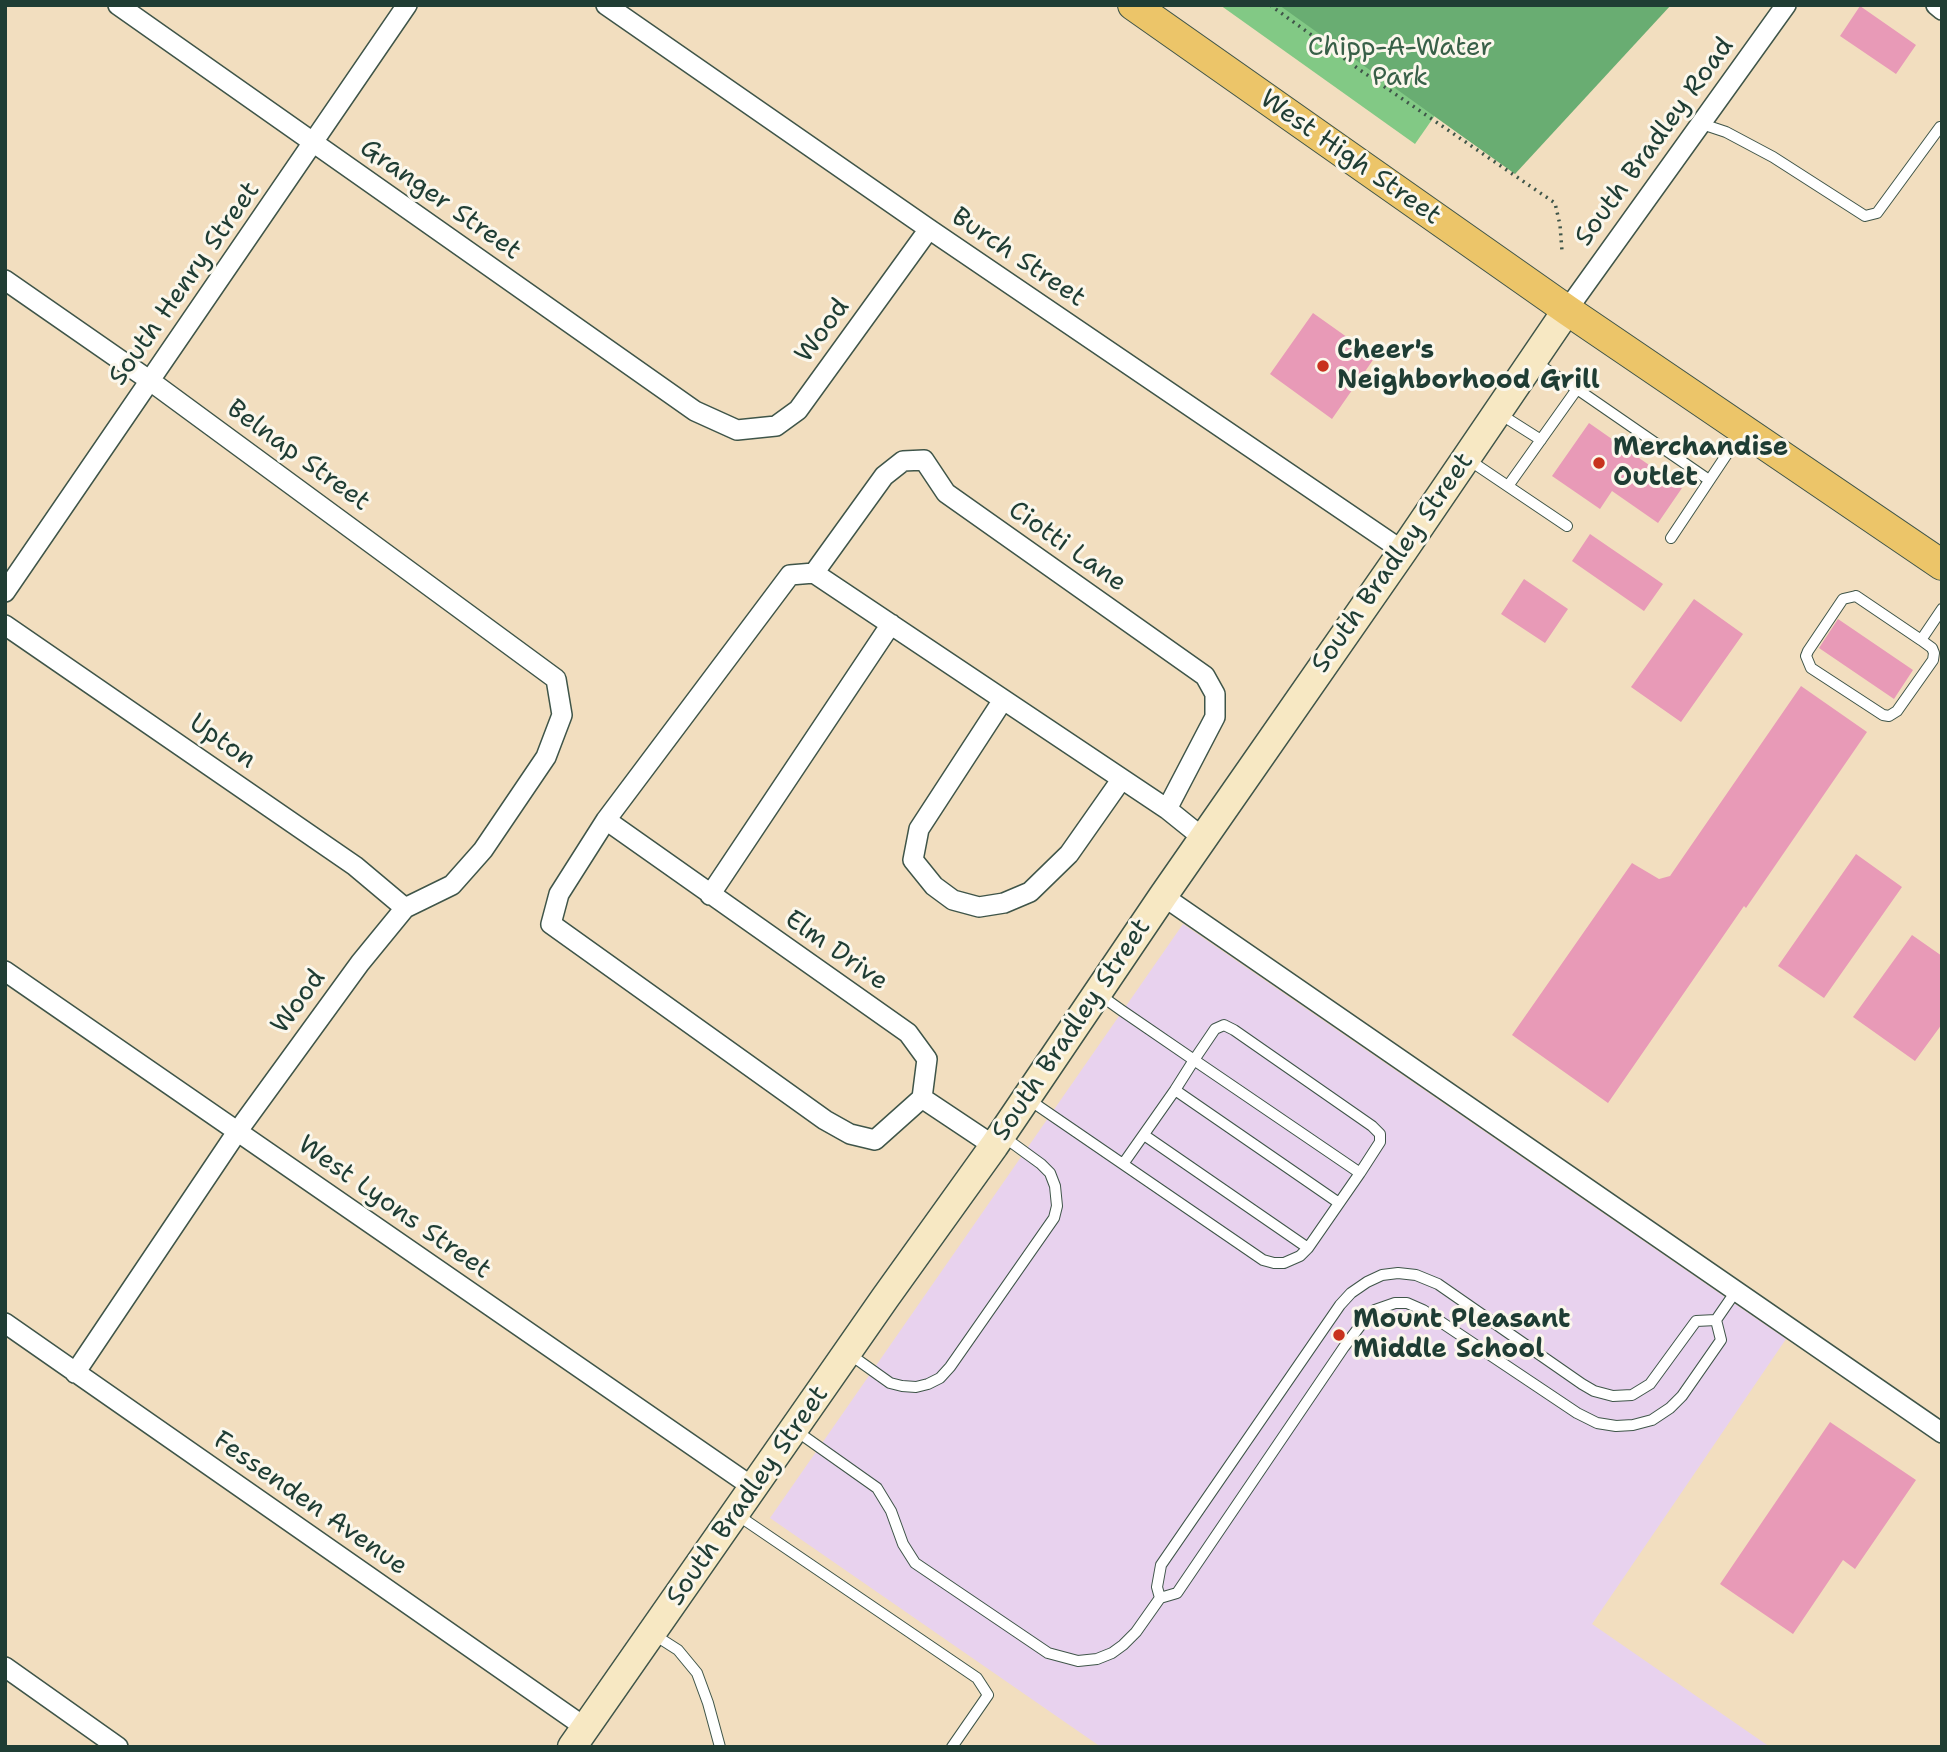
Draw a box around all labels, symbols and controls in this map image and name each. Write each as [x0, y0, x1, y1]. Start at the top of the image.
park label: Chipp-A-Water Park [1308, 32, 1492, 94]
street label: South Bradley Road [1569, 32, 1741, 252]
street label: West High Street [1253, 84, 1447, 232]
street label: Granger Street [353, 133, 527, 267]
street label: South Henry Street [103, 176, 267, 392]
street label: Burch Street [945, 202, 1091, 314]
street label: Wood [789, 293, 857, 369]
place label: Cheer's Neighborhood Grill [1337, 335, 1600, 396]
marker: Cheer's Neighborhood Grill [1315, 358, 1331, 374]
street label: Belnap Street [220, 394, 376, 518]
place label: Merchandise Outlet [1613, 432, 1788, 494]
street label: South Bradley Street [1305, 447, 1481, 679]
marker: Merchandise Outlet [1591, 455, 1607, 471]
street label: Ciotti Lane [1002, 495, 1132, 599]
street label: Upton [183, 708, 261, 776]
street label: Elm Drive [778, 904, 894, 998]
street label: South Bradley Street [986, 913, 1158, 1147]
street label: Wood [265, 964, 333, 1040]
street label: West Lyons Street [291, 1130, 497, 1286]
place label: Mount Pleasant Middle School [1353, 1304, 1570, 1366]
marker: Mount Pleasant Middle School [1331, 1327, 1347, 1343]
street label: South Bradley Street [660, 1380, 836, 1612]
street label: Fessenden Avenue [207, 1425, 413, 1583]

